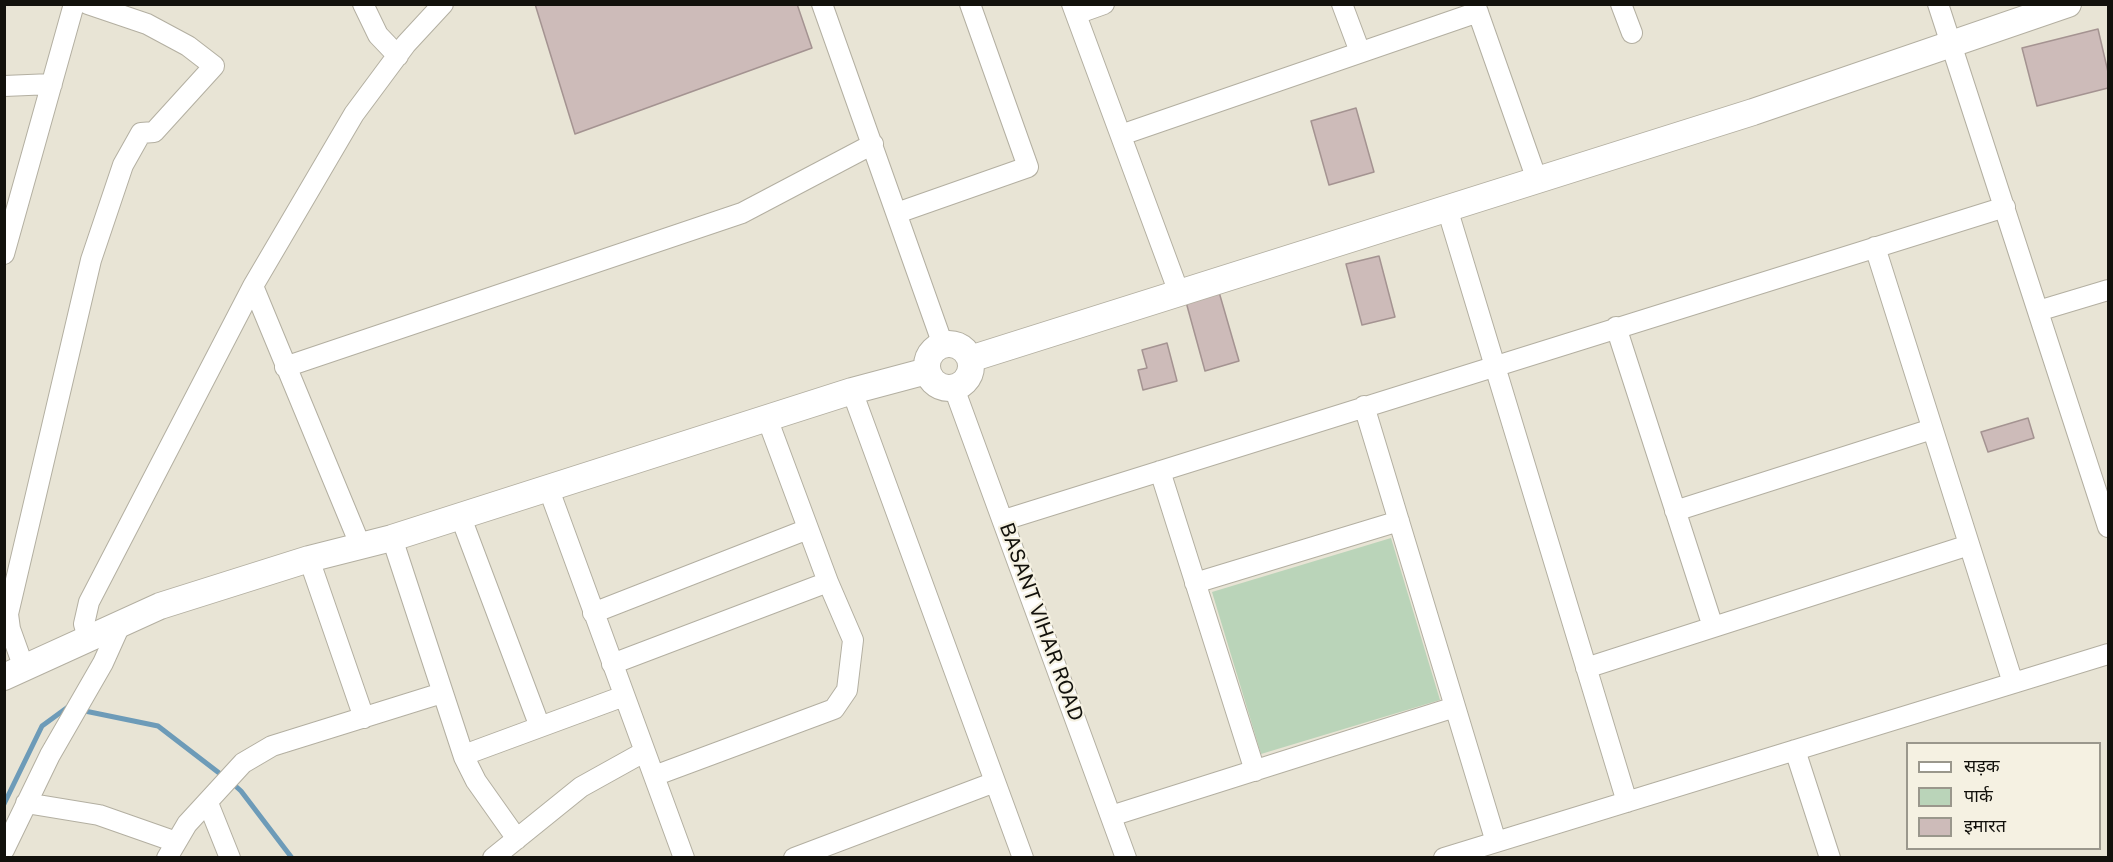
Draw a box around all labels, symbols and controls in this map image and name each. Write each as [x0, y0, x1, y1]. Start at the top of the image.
street label: BASANT VIHAR ROAD [994, 520, 1088, 724]
legend [1906, 742, 2101, 850]
text: सड़क [1964, 755, 2000, 776]
text: पार्क [1964, 785, 1993, 806]
text: इमारत [1964, 815, 2006, 836]

